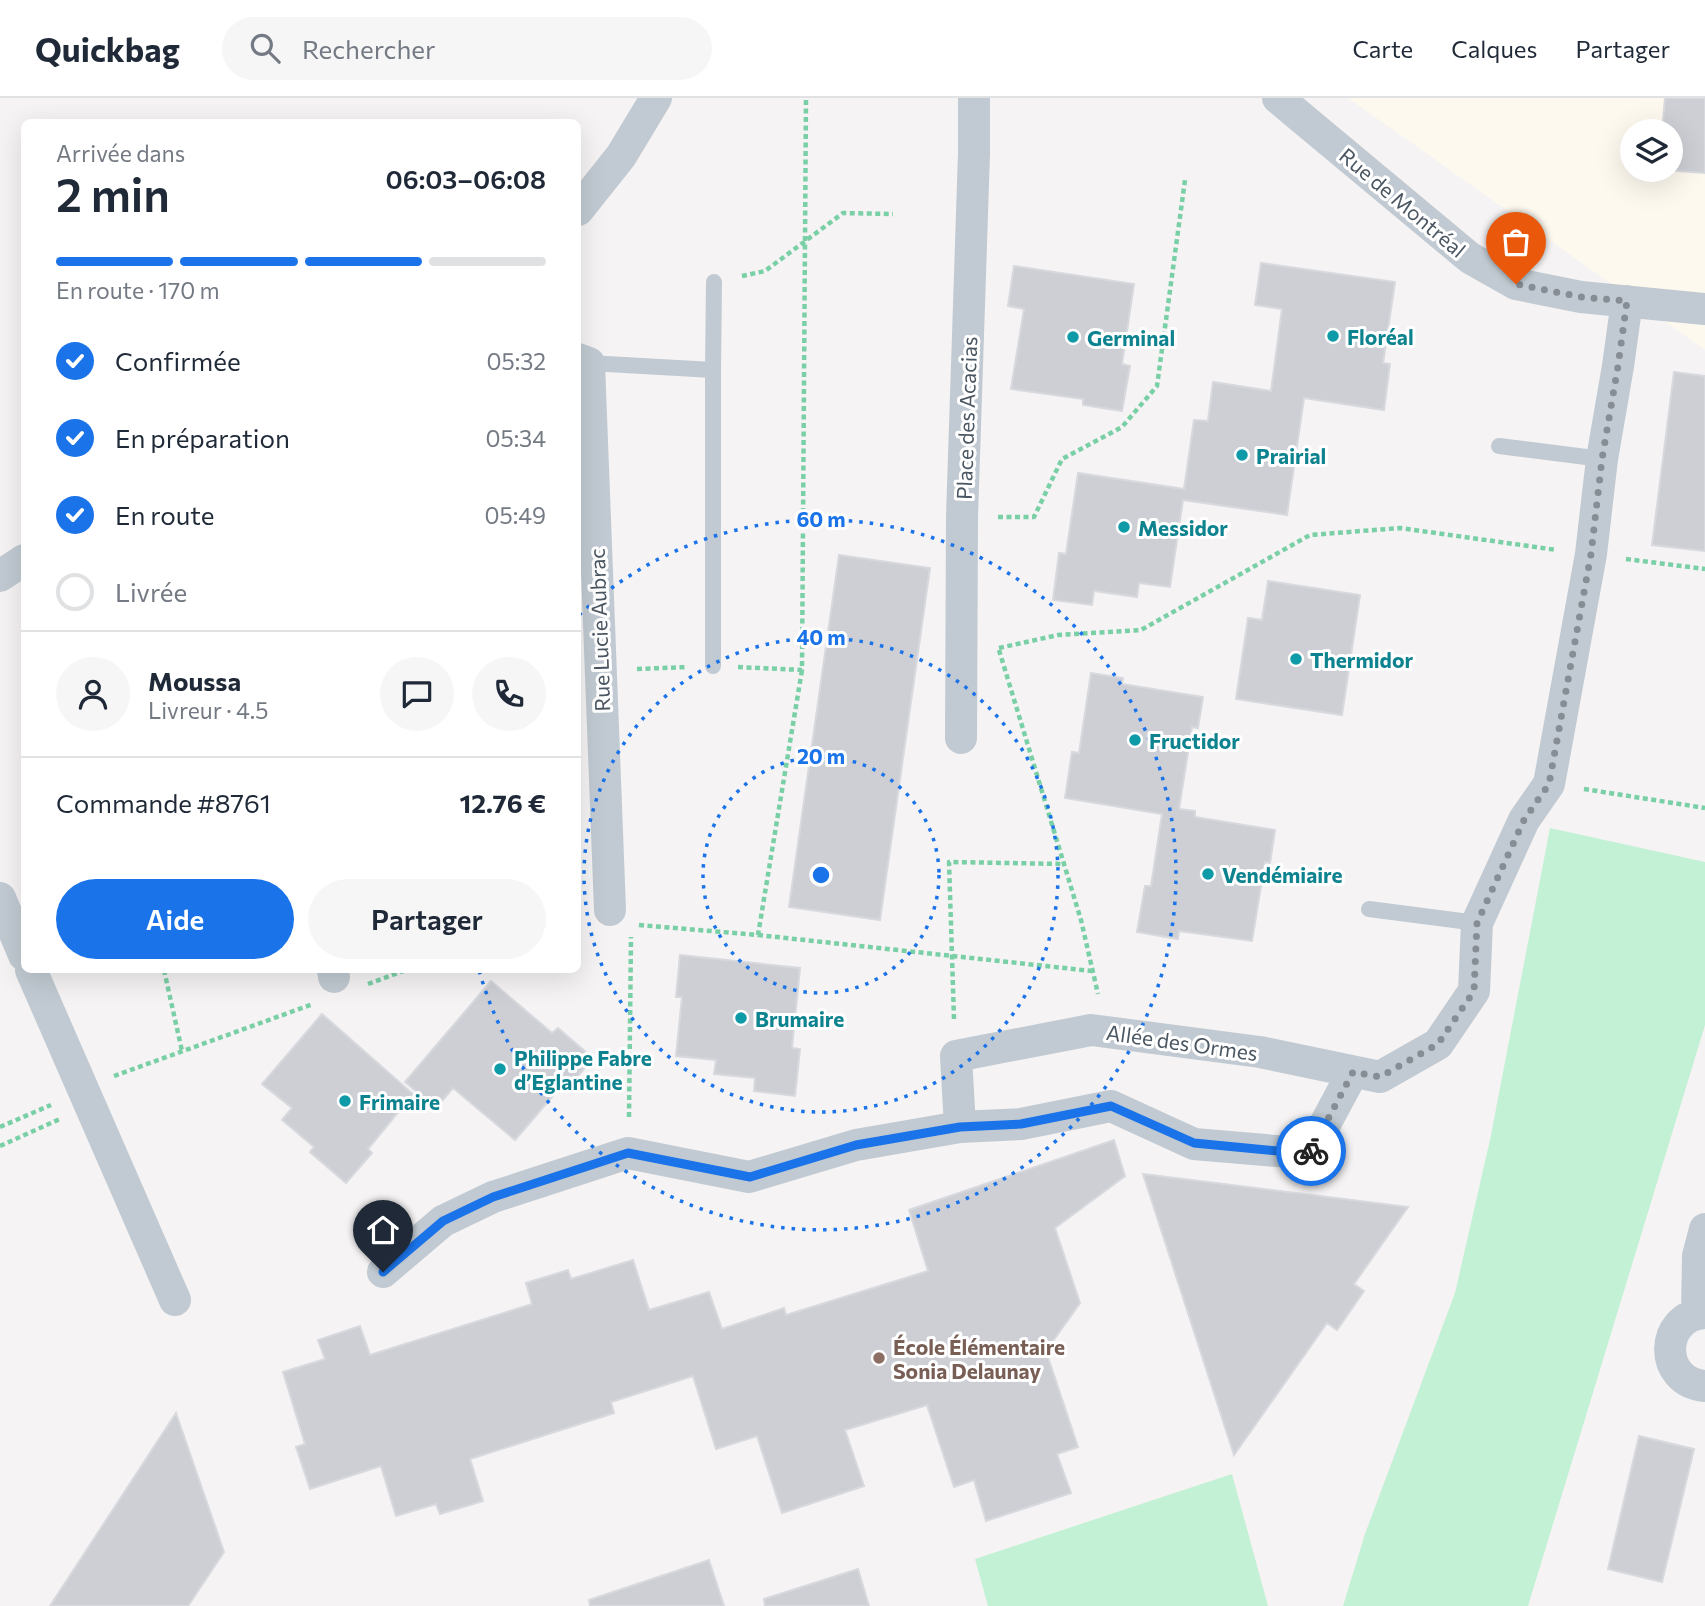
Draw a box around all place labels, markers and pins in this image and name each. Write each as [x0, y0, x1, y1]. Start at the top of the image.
pin [1486, 212, 1546, 284]
place label: Floréal [1347, 324, 1414, 349]
place label: Germinal [1087, 325, 1175, 350]
marker: Floréal [1325, 328, 1341, 344]
marker: Germinal [1065, 329, 1081, 345]
place label: Prairial [1256, 443, 1326, 468]
marker: Prairial [1234, 447, 1250, 463]
place label: Messidor [1138, 515, 1228, 540]
marker: Messidor [1116, 519, 1132, 535]
place label: Thermidor [1310, 647, 1413, 672]
marker: Thermidor [1288, 651, 1304, 667]
place label: Fructidor [1149, 728, 1240, 753]
marker: Fructidor [1127, 732, 1143, 748]
place label: Vendémiaire [1222, 862, 1343, 887]
centre of rings [809, 863, 833, 887]
marker: Vendémiaire [1200, 866, 1216, 882]
place label: Brumaire [755, 1006, 844, 1031]
marker: Brumaire [733, 1010, 749, 1026]
place label: Philippe Fabre d’Eglantine [514, 1045, 652, 1094]
marker: Philippe Fabre d’Eglantine [492, 1061, 508, 1077]
place label: Frimaire [359, 1089, 440, 1114]
marker: Frimaire [337, 1093, 353, 1109]
pin [353, 1200, 413, 1272]
place label: École Élémentaire Sonia Delaunay [893, 1334, 1065, 1383]
marker: École Élémentaire Sonia Delaunay [871, 1350, 887, 1366]

